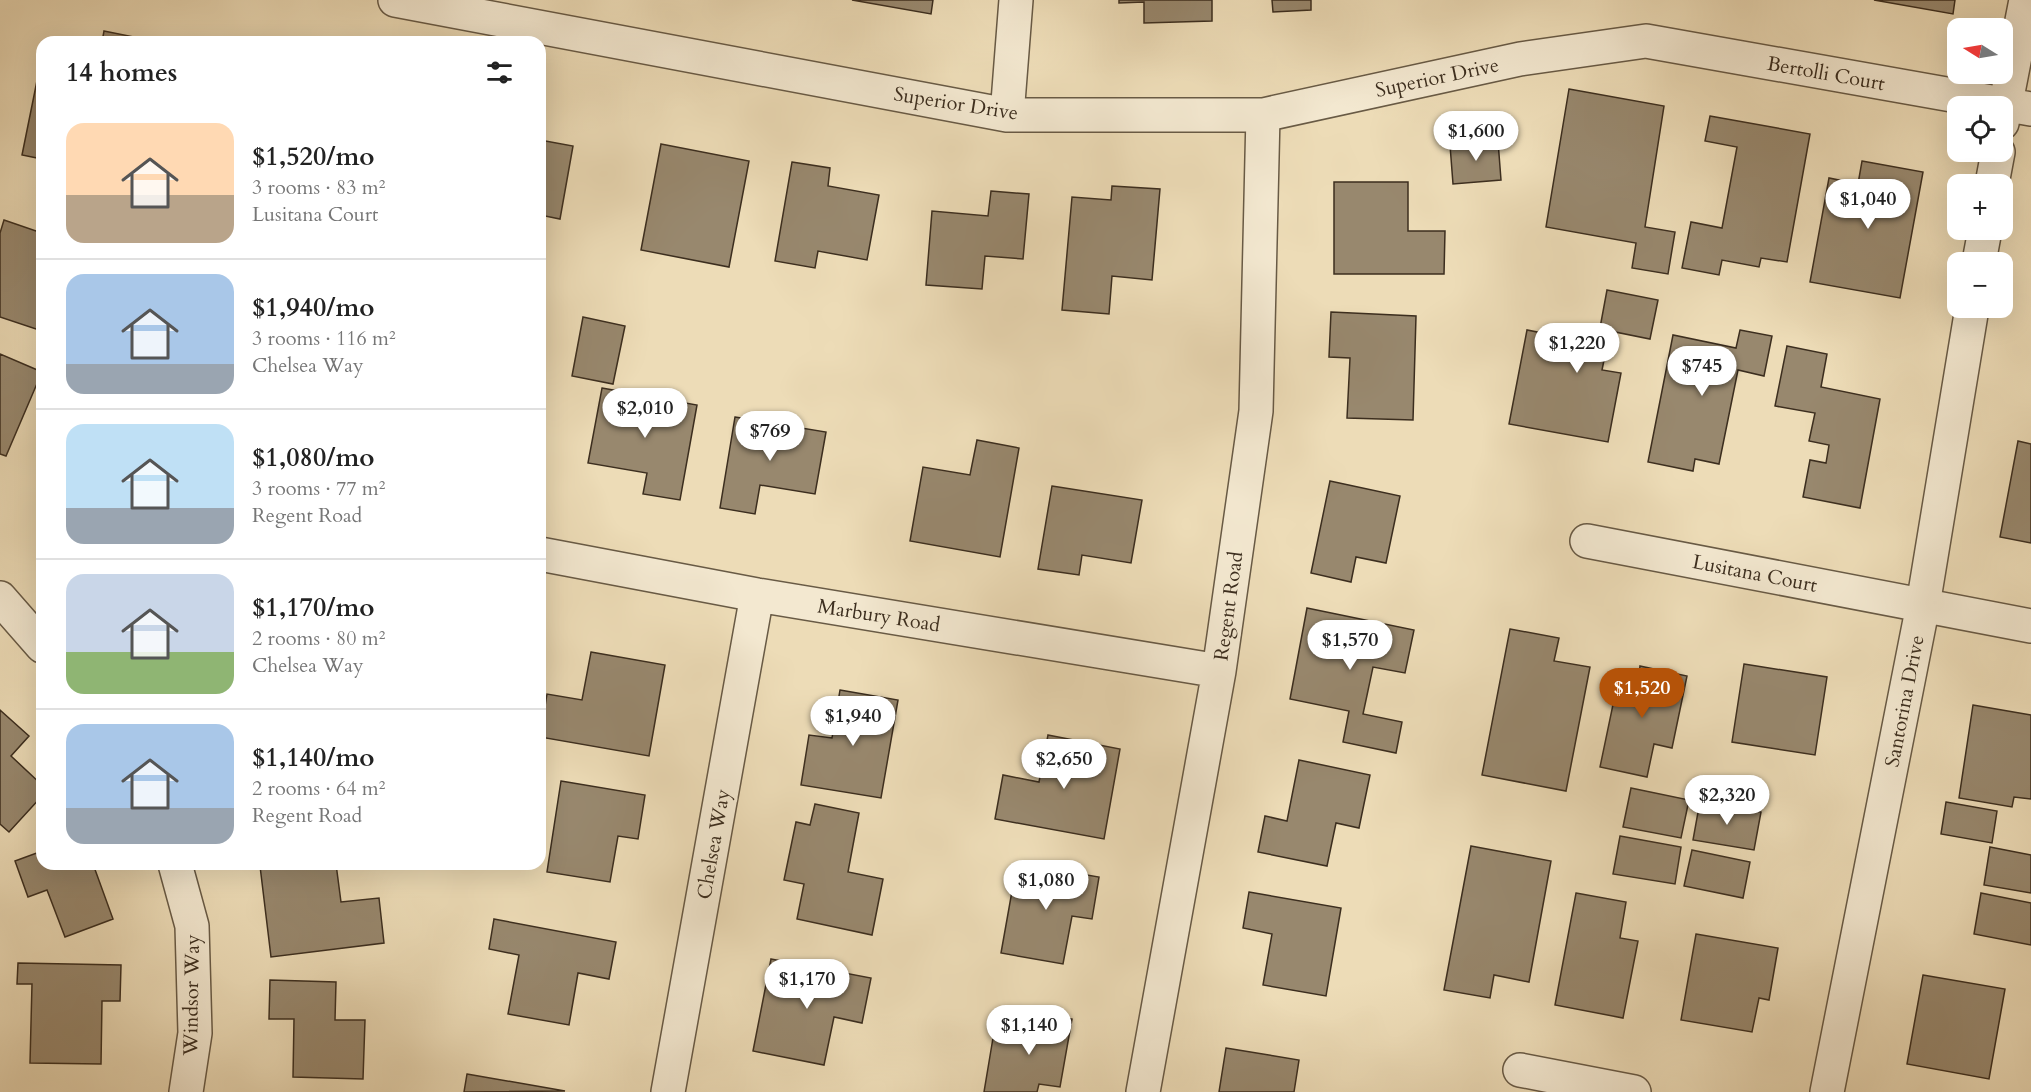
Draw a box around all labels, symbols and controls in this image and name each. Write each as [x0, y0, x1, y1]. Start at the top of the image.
north arrow [1947, 18, 2013, 84]
map controls [1947, 18, 2013, 318]
street label: Bertolli Court [1765, 50, 1888, 97]
street label: Superior Drive [1373, 51, 1501, 104]
text: 14 homes [66, 55, 177, 90]
icon: filters [483, 56, 516, 89]
street label: Superior Drive [892, 80, 1020, 127]
button: locate [1947, 96, 2013, 162]
pin: $1,600 [1427, 111, 1525, 162]
text: $1,600 [1447, 117, 1505, 144]
text: $1,520/mo [252, 139, 375, 174]
icon: home [114, 147, 186, 219]
text: 3 rooms · 83 m² [252, 174, 385, 201]
button: + [1947, 174, 2013, 240]
pin: $1,040 [1819, 179, 1917, 230]
text: $1,040 [1839, 185, 1897, 212]
text: Lusitana Court [252, 201, 378, 228]
button: − [1947, 252, 2013, 318]
text: $1,940/mo [252, 290, 375, 325]
icon: home [114, 298, 186, 370]
pin: $1,220 [1528, 323, 1626, 374]
text: 3 rooms · 116 m² [252, 325, 396, 352]
text: $1,220 [1548, 329, 1606, 356]
pin: $745 [1666, 346, 1738, 397]
text: Chelsea Way [252, 352, 364, 379]
text: $745 [1682, 352, 1722, 379]
pin: $2,010 [596, 388, 694, 439]
text: $2,010 [616, 394, 674, 421]
pin: $769 [734, 411, 806, 462]
text: $769 [750, 417, 790, 444]
text: $1,080/mo [252, 440, 375, 475]
icon: home [114, 448, 186, 520]
text: 3 rooms · 77 m² [252, 475, 385, 502]
text: Regent Road [252, 502, 362, 529]
street label: Lusitana Court [1690, 548, 1820, 599]
street label: Regent Road [1207, 549, 1250, 663]
text: $1,170/mo [252, 590, 375, 625]
street label: Marbury Road [816, 592, 942, 639]
icon: home [114, 598, 186, 670]
pin: $1,570 [1301, 620, 1399, 671]
text: 2 rooms · 80 m² [252, 625, 385, 652]
text: $1,570 [1321, 626, 1379, 653]
street label: Santorina Drive [1878, 633, 1931, 769]
text: Chelsea Way [252, 652, 364, 679]
pin: $1,520 [1593, 668, 1691, 719]
text: $1,520 [1613, 674, 1671, 701]
pin: $1,940 [804, 696, 902, 747]
text: $1,940 [824, 702, 882, 729]
pin: $2,650 [1015, 739, 1113, 790]
text: $1,140/mo [252, 740, 375, 775]
text: $2,650 [1035, 745, 1093, 772]
icon: home [114, 748, 186, 820]
text: 2 rooms · 64 m² [252, 775, 385, 802]
pin: $2,320 [1678, 775, 1776, 826]
text: $2,320 [1698, 781, 1756, 808]
street label: Chelsea Way [691, 786, 737, 901]
text: Regent Road [252, 802, 362, 829]
pin: $1,080 [997, 860, 1095, 911]
text: $1,080 [1017, 866, 1075, 893]
street label: Windsor Way [177, 934, 206, 1057]
pin: $1,170 [758, 959, 856, 1010]
text: $1,170 [778, 965, 836, 992]
pin: $1,140 [980, 1005, 1078, 1056]
text: $1,140 [1000, 1011, 1058, 1038]

